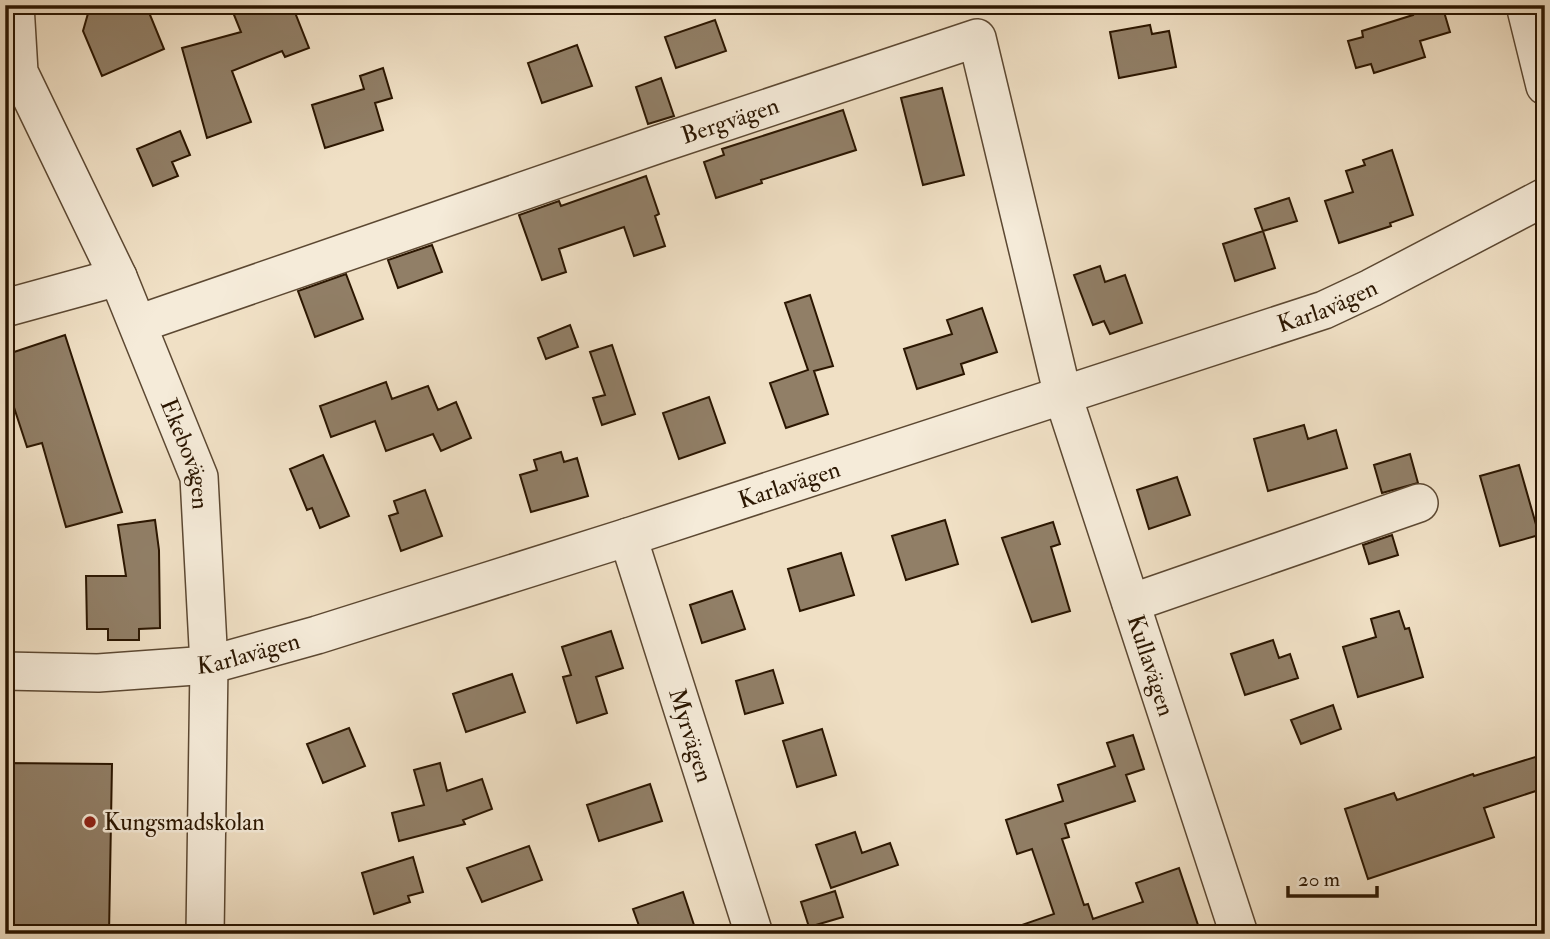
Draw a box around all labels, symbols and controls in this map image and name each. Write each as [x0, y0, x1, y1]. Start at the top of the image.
street label: Bergvägen [677, 90, 783, 152]
street label: Karlavägen [1273, 272, 1383, 340]
street label: Ekebovägen [153, 394, 216, 510]
street label: Karlavägen [734, 454, 844, 516]
street label: Kullavägen [1120, 611, 1182, 720]
street label: Karlavägen [196, 626, 303, 682]
street label: Myrvägen [661, 685, 720, 786]
place label: Kungsmadskolan [104, 807, 265, 838]
marker: Kungsmadskolan [82, 814, 98, 830]
scale bar [1288, 855, 1377, 899]
text: 20 m [1298, 866, 1340, 893]

